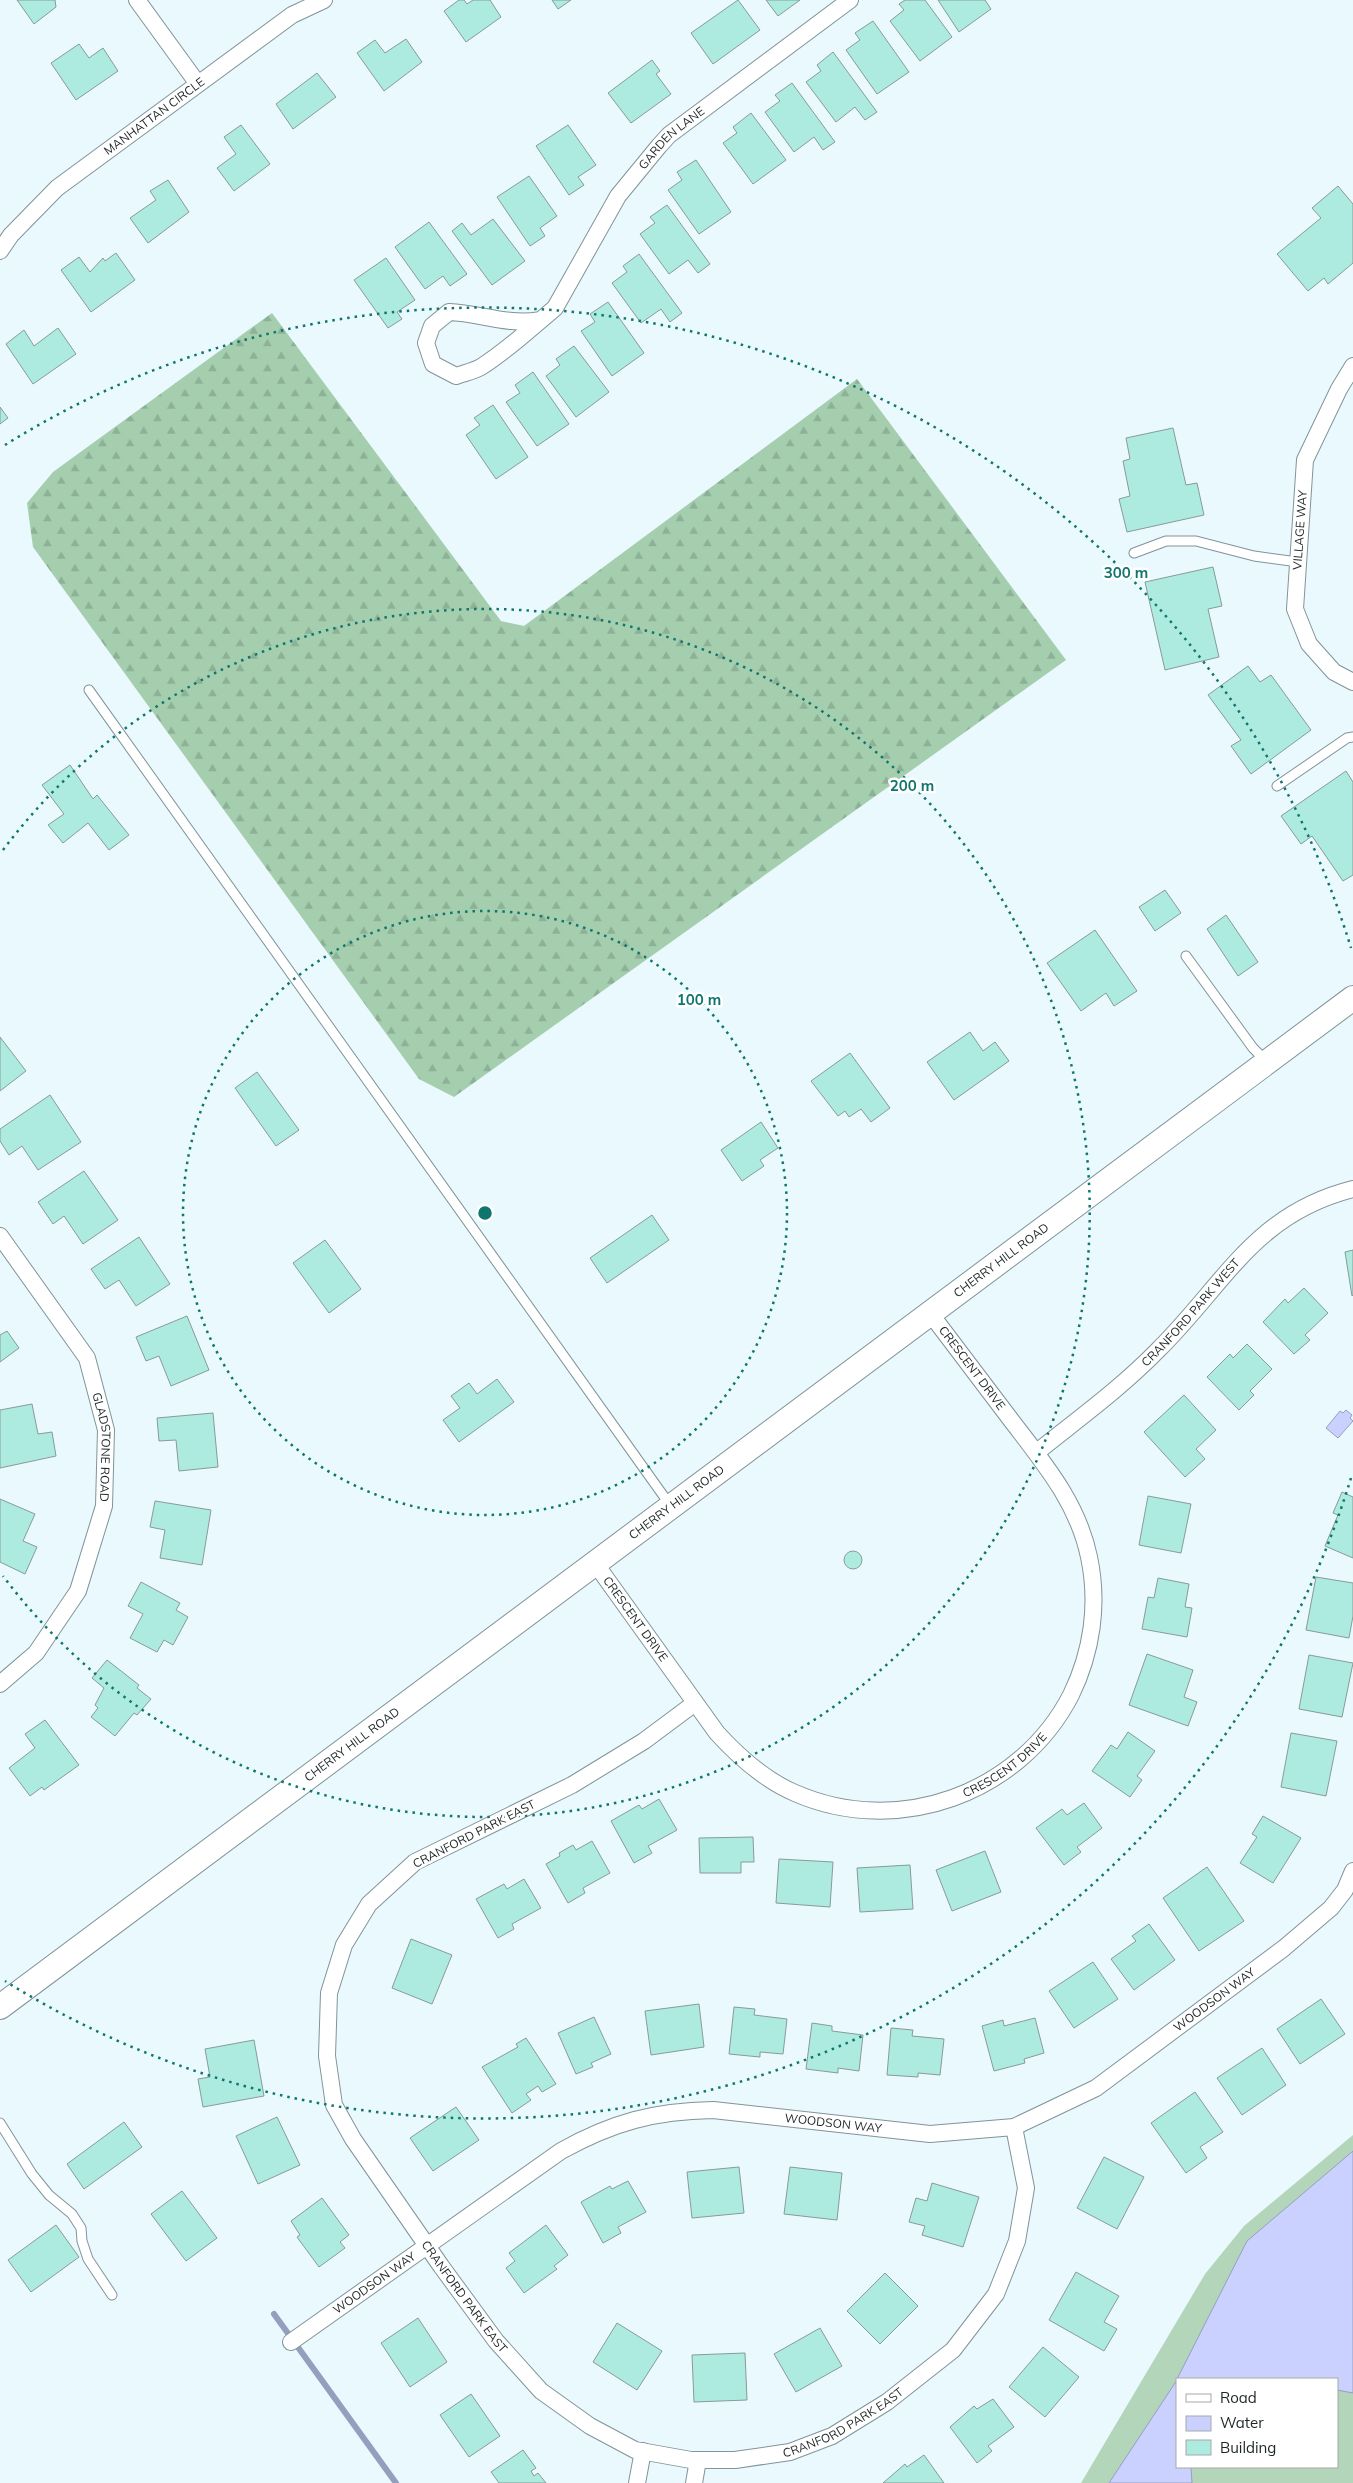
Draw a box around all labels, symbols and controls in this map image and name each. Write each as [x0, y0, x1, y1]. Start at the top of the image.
street label: MANHATTAN CIRCLE [101, 74, 207, 158]
street label: GARDEN LANE [635, 103, 707, 172]
street label: VILLAGE WAY [1289, 489, 1310, 570]
text: 300 m [1104, 563, 1148, 582]
text: 200 m [890, 776, 934, 795]
text: 100 m [677, 990, 721, 1009]
centre of rings [476, 1204, 494, 1222]
street label: CHERRY HILL ROAD [950, 1219, 1052, 1300]
street label: CRANFORD PARK WEST [1138, 1254, 1243, 1369]
street label: CRESCENT DRIVE [936, 1323, 1009, 1413]
street label: GLADSTONE ROAD [89, 1391, 114, 1502]
street label: CHERRY HILL ROAD [626, 1462, 727, 1542]
street label: CRESCENT DRIVE [600, 1573, 671, 1664]
street label: CHERRY HILL ROAD [301, 1704, 402, 1785]
street label: CRESCENT DRIVE [960, 1729, 1050, 1800]
street label: CRANFORD PARK EAST [410, 1796, 538, 1871]
street label: WOODSON WAY [1170, 1964, 1258, 2035]
street label: WOODSON WAY [784, 2110, 883, 2136]
street label: CRANFORD PARK EAST [419, 2237, 511, 2356]
street label: WOODSON WAY [330, 2248, 419, 2317]
legend [1176, 2378, 1338, 2468]
street label: CRANFORD PARK EAST [782, 2384, 907, 2460]
text: Road [1220, 2388, 1257, 2407]
text: Water [1220, 2413, 1264, 2432]
text: Building [1220, 2438, 1276, 2457]

